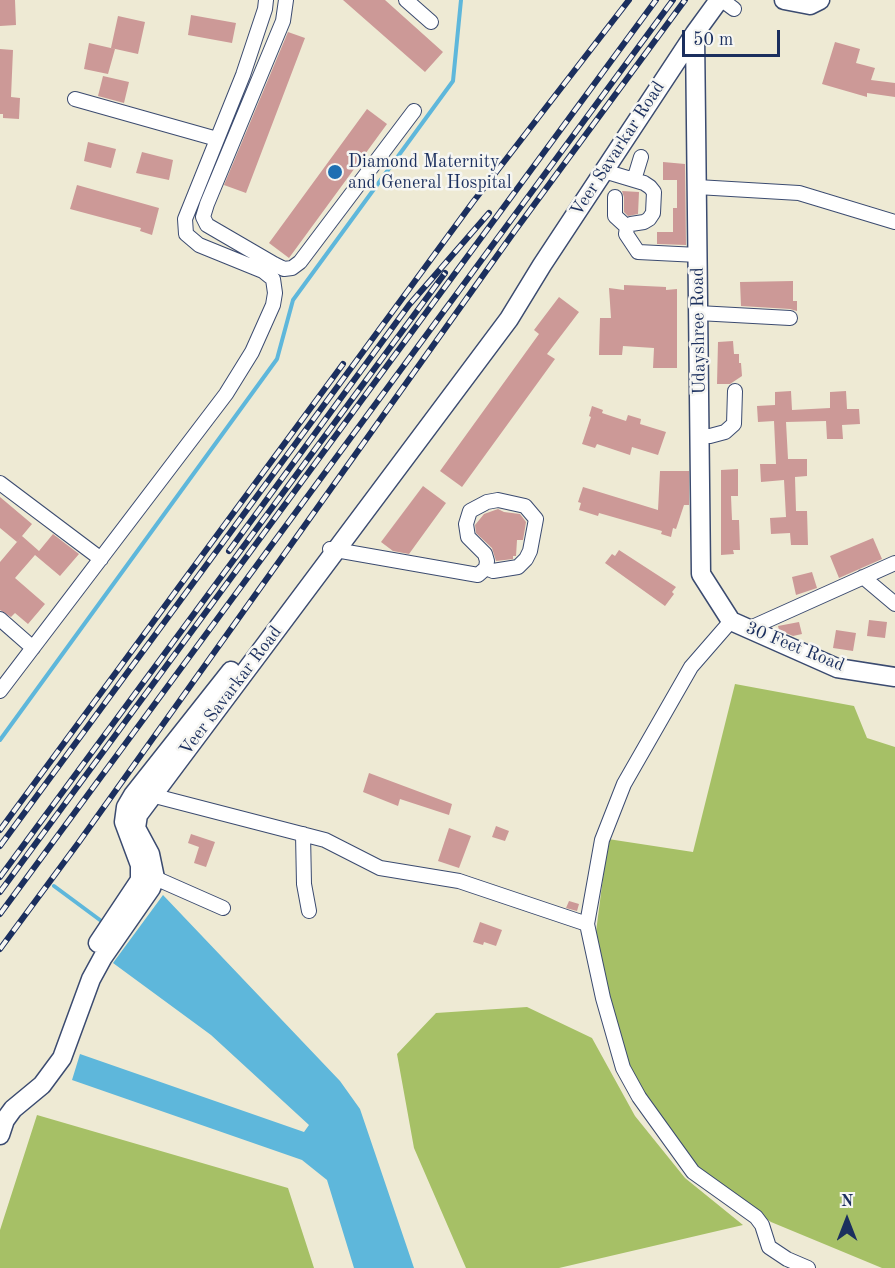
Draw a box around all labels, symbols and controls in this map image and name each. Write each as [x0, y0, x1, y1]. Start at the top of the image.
scale bar [685, 18, 782, 56]
text: 50 m [693, 31, 733, 49]
street label: Veer Savarkar Road [566, 77, 670, 221]
place label: Diamond Maternity and General Hospital [348, 151, 512, 194]
marker: Diamond Maternity and General Hospital [326, 163, 344, 181]
street label: Udayshree Road [687, 267, 711, 395]
street label: 30 Feet Road [742, 617, 848, 677]
street label: Veer Savarkar Road [175, 622, 287, 760]
north arrow [817, 1190, 877, 1250]
text: N [841, 1194, 853, 1210]

